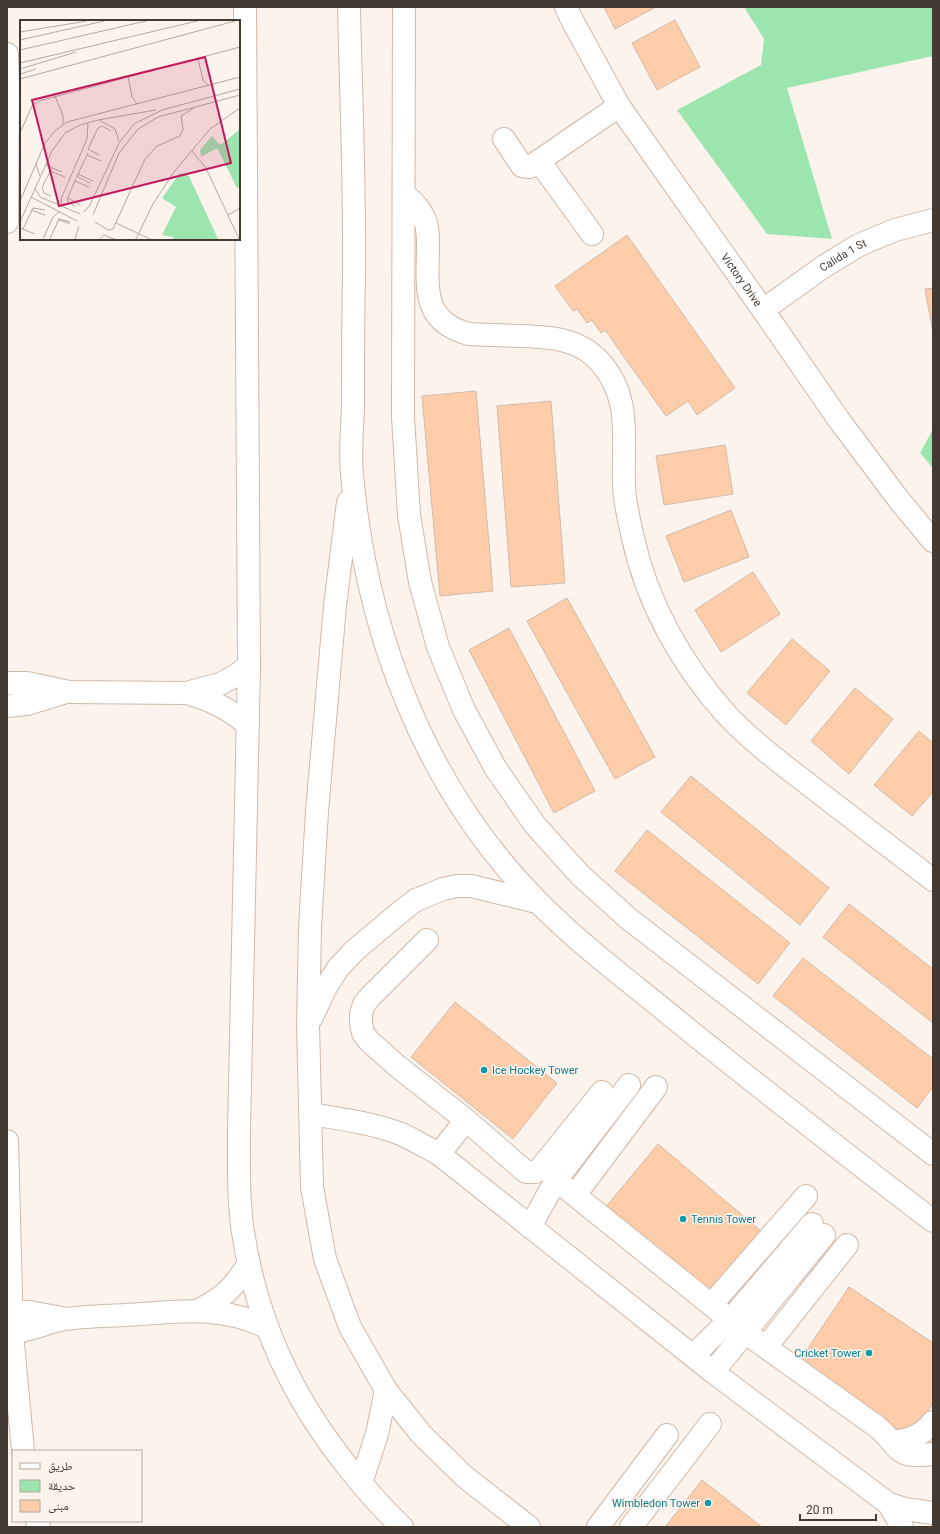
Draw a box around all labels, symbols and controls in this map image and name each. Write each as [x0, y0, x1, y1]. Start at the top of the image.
inset map [20, 20, 240, 240]
street label: Calida 1 St [817, 236, 869, 274]
street label: Victory Drive [719, 251, 765, 309]
place label: Ice Hockey Tower [492, 1064, 579, 1077]
marker: Ice Hockey Tower [479, 1065, 489, 1075]
place label: Tennis Tower [691, 1213, 756, 1226]
marker: Tennis Tower [678, 1214, 688, 1224]
place label: Cricket Tower [794, 1347, 861, 1360]
marker: Cricket Tower [864, 1348, 874, 1358]
legend [12, 1450, 142, 1522]
text: طريق [48, 1459, 73, 1473]
text: حديقة [48, 1479, 76, 1493]
scale bar [800, 1496, 876, 1522]
place label: Wimbledon Tower [612, 1497, 700, 1510]
marker: Wimbledon Tower [703, 1498, 713, 1508]
text: مبنى [48, 1499, 69, 1513]
text: 20 m [806, 1503, 833, 1517]

